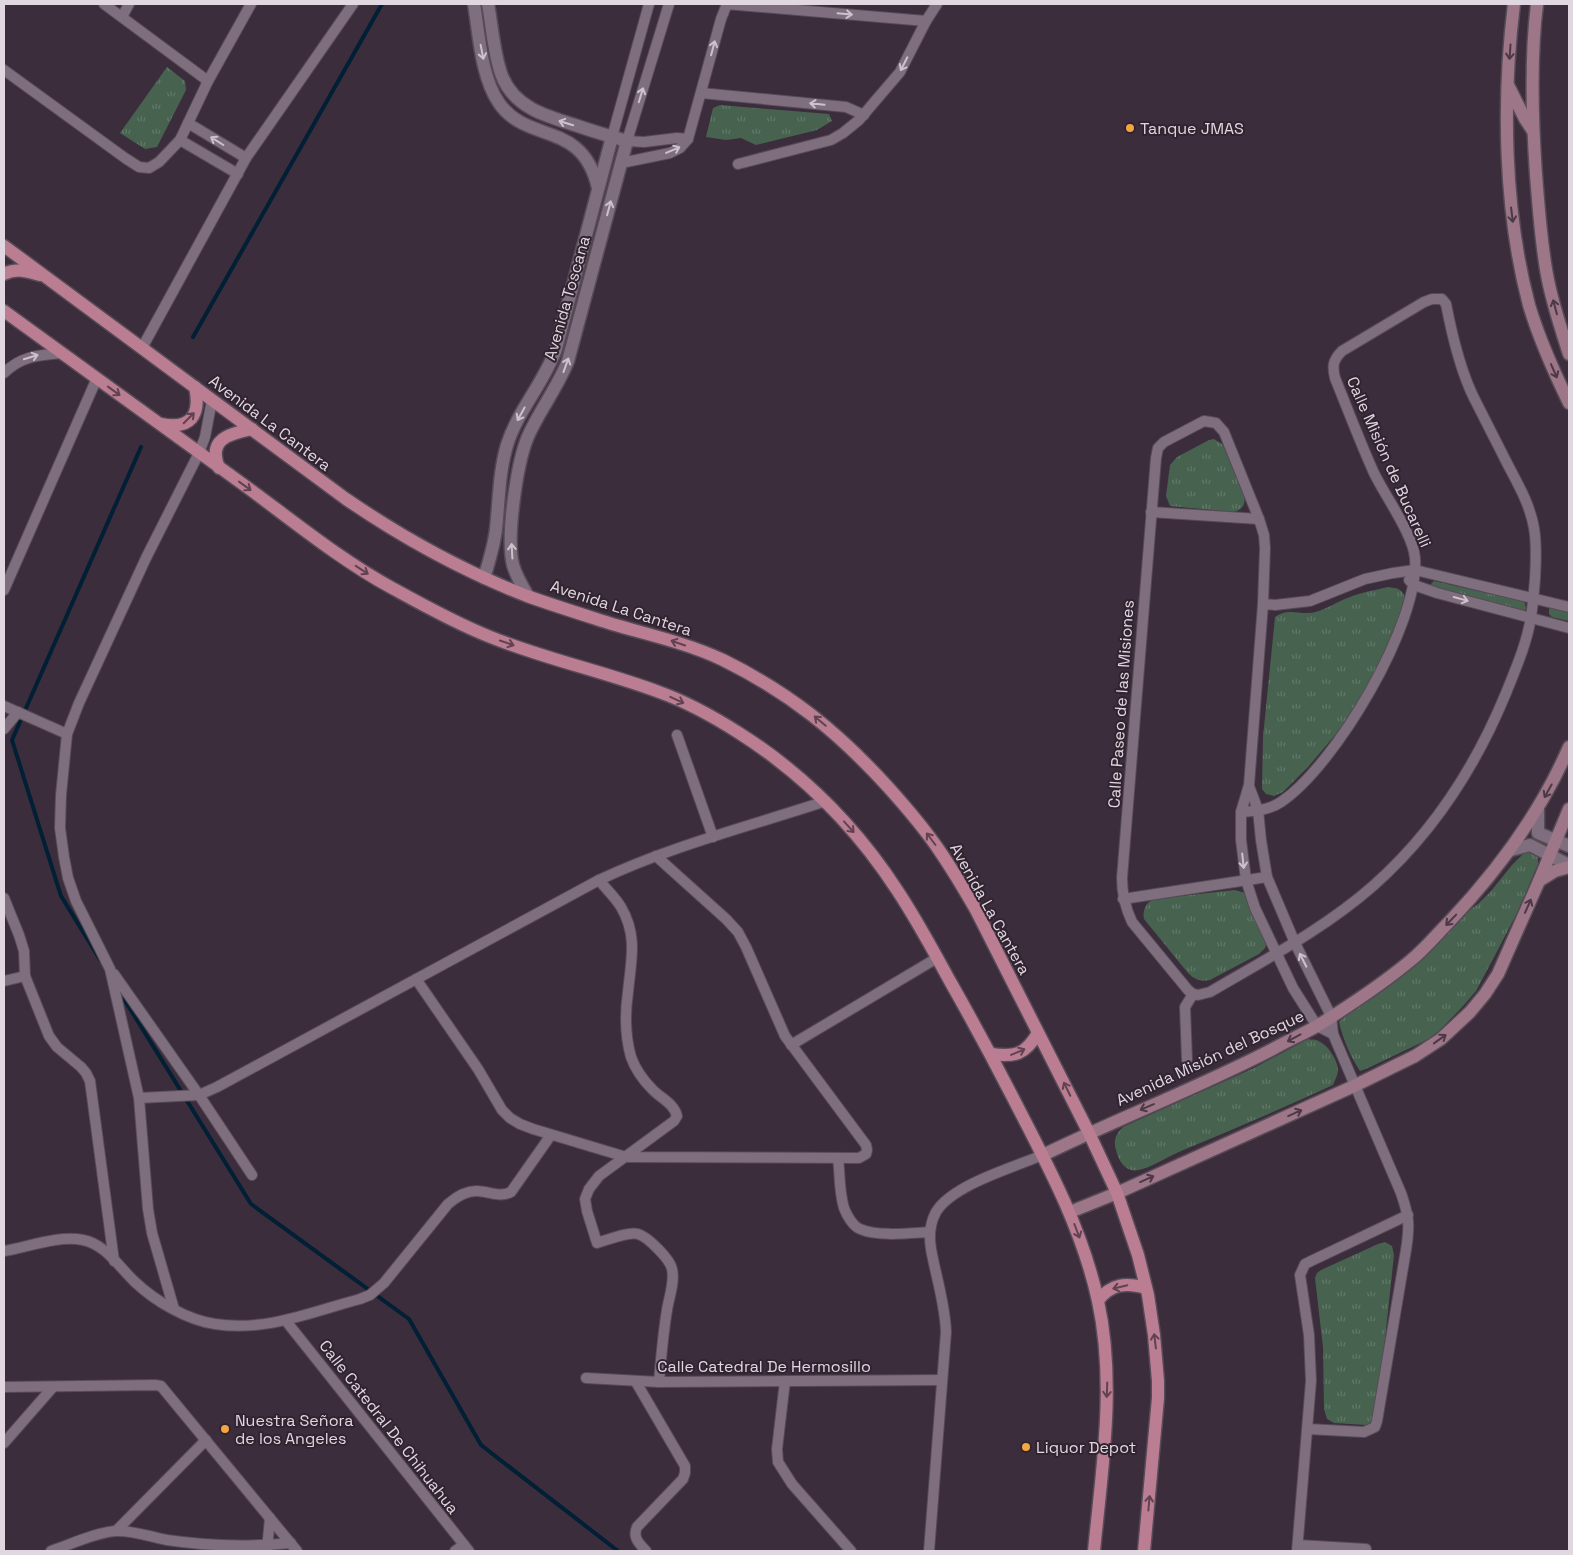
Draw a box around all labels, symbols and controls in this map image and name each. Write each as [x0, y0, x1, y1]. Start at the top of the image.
one-way arrow [836, 9, 852, 19]
one-way arrow [708, 41, 718, 57]
one-way arrow [478, 43, 487, 59]
one-way arrow [1506, 44, 1515, 60]
one-way arrow [899, 57, 909, 72]
one-way arrow [636, 87, 646, 103]
one-way arrow [809, 99, 825, 109]
one-way arrow [558, 117, 574, 127]
place label: Tanque JMAS [1140, 118, 1244, 139]
marker: Tanque JMAS [1124, 122, 1136, 134]
one-way arrow [210, 135, 224, 146]
one-way arrow [665, 145, 680, 155]
one-way arrow [605, 201, 614, 217]
one-way arrow [1507, 206, 1517, 222]
street label: Avenida Toscana [539, 233, 595, 363]
one-way arrow [1549, 300, 1559, 316]
one-way arrow [22, 352, 38, 362]
one-way arrow [562, 358, 571, 373]
one-way arrow [1550, 363, 1560, 378]
street label: Avenida La Cantera [205, 370, 335, 476]
street label: Calle Misión de Bucarelli [1342, 373, 1436, 551]
one-way arrow [107, 386, 121, 396]
one-way arrow [516, 407, 526, 422]
one-way arrow [183, 412, 195, 424]
one-way arrow [238, 481, 252, 492]
one-way arrow [507, 543, 516, 559]
one-way arrow [355, 565, 369, 575]
street label: Avenida La Cantera [548, 575, 694, 641]
one-way arrow [1452, 595, 1468, 604]
street label: Calle Paseo de las Misiones [1103, 599, 1139, 809]
one-way arrow [671, 638, 687, 647]
one-way arrow [499, 639, 514, 648]
one-way arrow [669, 696, 684, 705]
one-way arrow [813, 716, 826, 727]
one-way arrow [1543, 783, 1553, 798]
one-way arrow [843, 820, 855, 833]
one-way arrow [926, 832, 936, 846]
street label: Avenida La Cantera [945, 839, 1035, 979]
one-way arrow [1239, 853, 1248, 869]
one-way arrow [1524, 899, 1534, 914]
one-way arrow [1445, 914, 1457, 927]
one-way arrow [1298, 952, 1308, 967]
street label: Avenida Misión del Bosque [1113, 1005, 1307, 1111]
one-way arrow [1286, 1033, 1301, 1043]
one-way arrow [1433, 1034, 1446, 1045]
one-way arrow [1011, 1047, 1026, 1057]
one-way arrow [1062, 1082, 1072, 1097]
one-way arrow [1140, 1103, 1155, 1113]
one-way arrow [1287, 1107, 1302, 1117]
one-way arrow [1139, 1174, 1154, 1184]
one-way arrow [1073, 1223, 1082, 1239]
one-way arrow [1112, 1283, 1128, 1292]
one-way arrow [1150, 1333, 1160, 1349]
street label: Calle Catedral De Chihuahua [314, 1336, 464, 1518]
street label: Calle Catedral De Hermosillo [657, 1356, 871, 1377]
one-way arrow [1102, 1382, 1112, 1398]
place label: Nuestra Señora de los Angeles [235, 1410, 354, 1449]
marker: Nuestra Señora de los Angeles [219, 1423, 231, 1435]
place label: Liquor Depot [1036, 1437, 1136, 1458]
marker: Liquor Depot [1020, 1441, 1032, 1453]
one-way arrow [1144, 1495, 1153, 1511]

